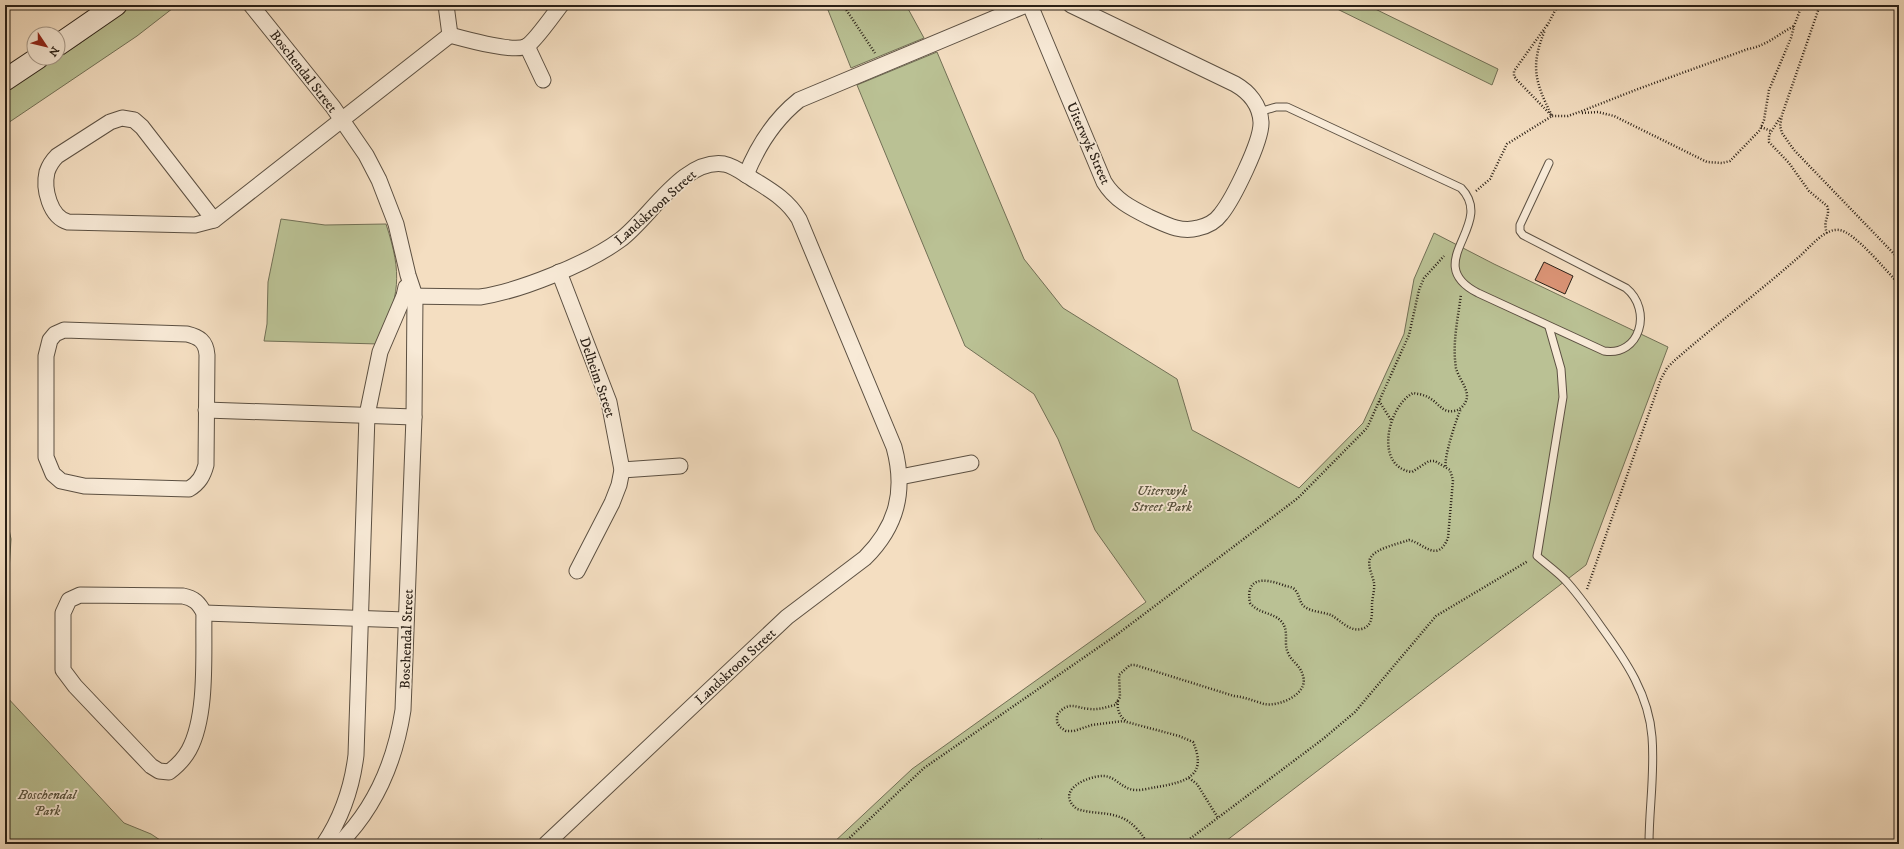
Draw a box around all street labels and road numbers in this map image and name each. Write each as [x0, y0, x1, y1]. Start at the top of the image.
street label: Boschendal Street [265, 27, 341, 117]
street label: Uiterwyk Street [1062, 99, 1114, 188]
street label: Landskroon Street [611, 166, 701, 249]
street label: Delheim Street [575, 335, 619, 420]
street label: Boschendal Street [396, 588, 418, 689]
street label: Landskroon Street [691, 624, 780, 709]

